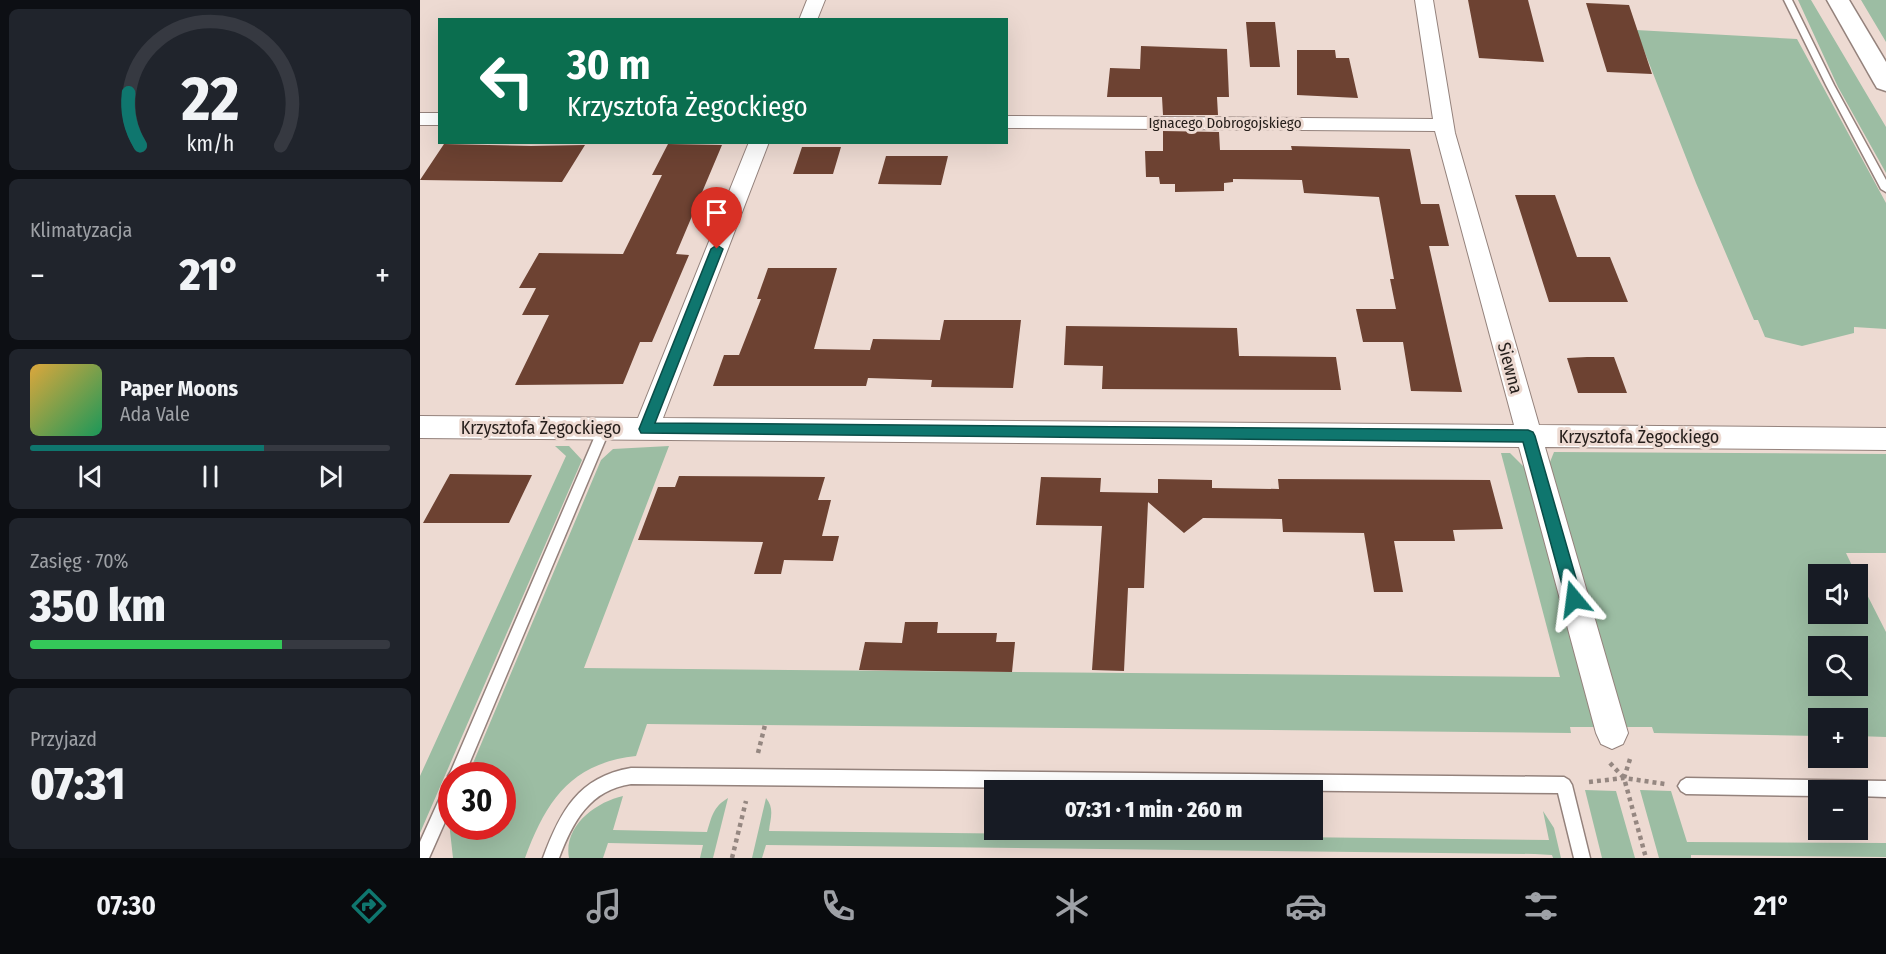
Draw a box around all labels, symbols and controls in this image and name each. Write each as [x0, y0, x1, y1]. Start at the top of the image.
text: 30 m [567, 40, 651, 90]
icon: left [468, 42, 546, 120]
text: 22 [180, 63, 239, 138]
text: Krzysztofa Żegockiego [567, 91, 808, 123]
street label: Ignacego Dobrogojskiego [1148, 114, 1302, 132]
text: km/h [186, 132, 234, 158]
pin [691, 187, 742, 249]
icon: arrive [700, 196, 733, 229]
text: Klimatyzacja [30, 218, 132, 242]
text: 21° [179, 248, 240, 302]
text: − [30, 256, 45, 296]
text: + [375, 256, 390, 296]
street label: Siewna [1493, 340, 1527, 396]
text: Paper Moons [120, 375, 238, 402]
text: Ada Vale [120, 402, 190, 426]
street label: Krzysztofa Żegockiego [461, 417, 621, 439]
street label: Krzysztofa Żegockiego [1559, 426, 1719, 448]
icon: previous [74, 460, 107, 493]
icon: pause [194, 460, 227, 493]
icon: next [314, 460, 347, 493]
text: Zasięg · 70% [30, 549, 129, 573]
map controls [1808, 564, 1868, 840]
button: sound [1808, 564, 1868, 624]
position arrow [1542, 567, 1606, 631]
text: 350 km [30, 579, 166, 633]
button: search [1808, 636, 1868, 696]
button: + [1808, 708, 1868, 768]
text: Przyjazd [30, 727, 97, 751]
text: 07:31 [30, 757, 125, 811]
speed limit sign: 30 [438, 762, 516, 840]
button: − [1808, 780, 1868, 840]
text: 07:31 · 1 min · 260 m [1065, 796, 1242, 823]
icon: directions [348, 885, 390, 927]
icon: music [583, 885, 625, 927]
icon: phone [817, 885, 859, 927]
icon: climate [1051, 885, 1093, 927]
icon: car [1285, 885, 1327, 927]
icon: filters [1520, 885, 1562, 927]
text: 07:30 [96, 890, 156, 922]
text: 21° [1754, 890, 1790, 922]

